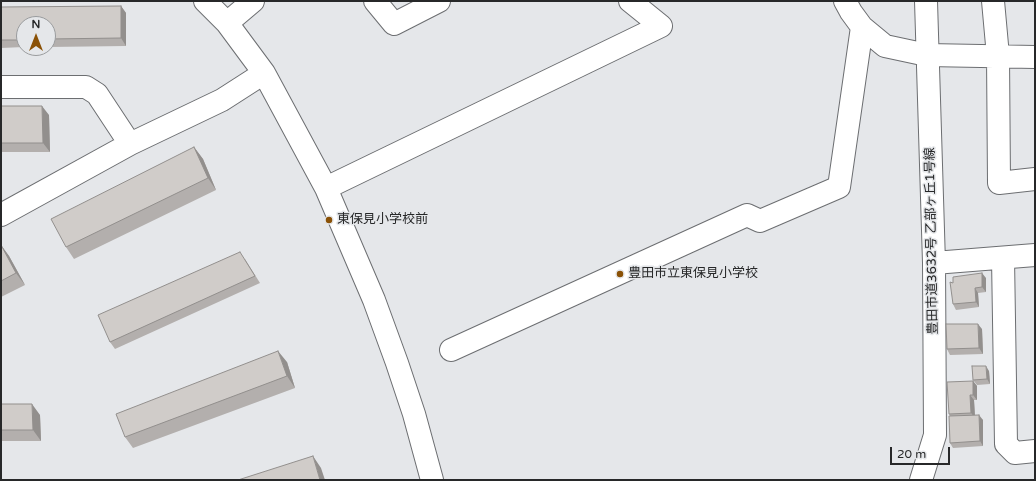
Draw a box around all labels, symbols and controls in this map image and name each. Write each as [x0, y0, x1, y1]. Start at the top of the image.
north arrow [16, 16, 56, 56]
text: N [32, 18, 40, 31]
street label: 豊田市道3632号 乙部ヶ丘1号線 [923, 147, 941, 335]
place label: 東保見小学校前 [337, 212, 428, 228]
marker: 東保見小学校前 [324, 215, 334, 225]
place label: 豊田市立東保見小学校 [628, 266, 758, 282]
marker: 豊田市立東保見小学校 [615, 269, 625, 279]
scale bar [892, 439, 952, 465]
text: 20 m [897, 447, 926, 461]

